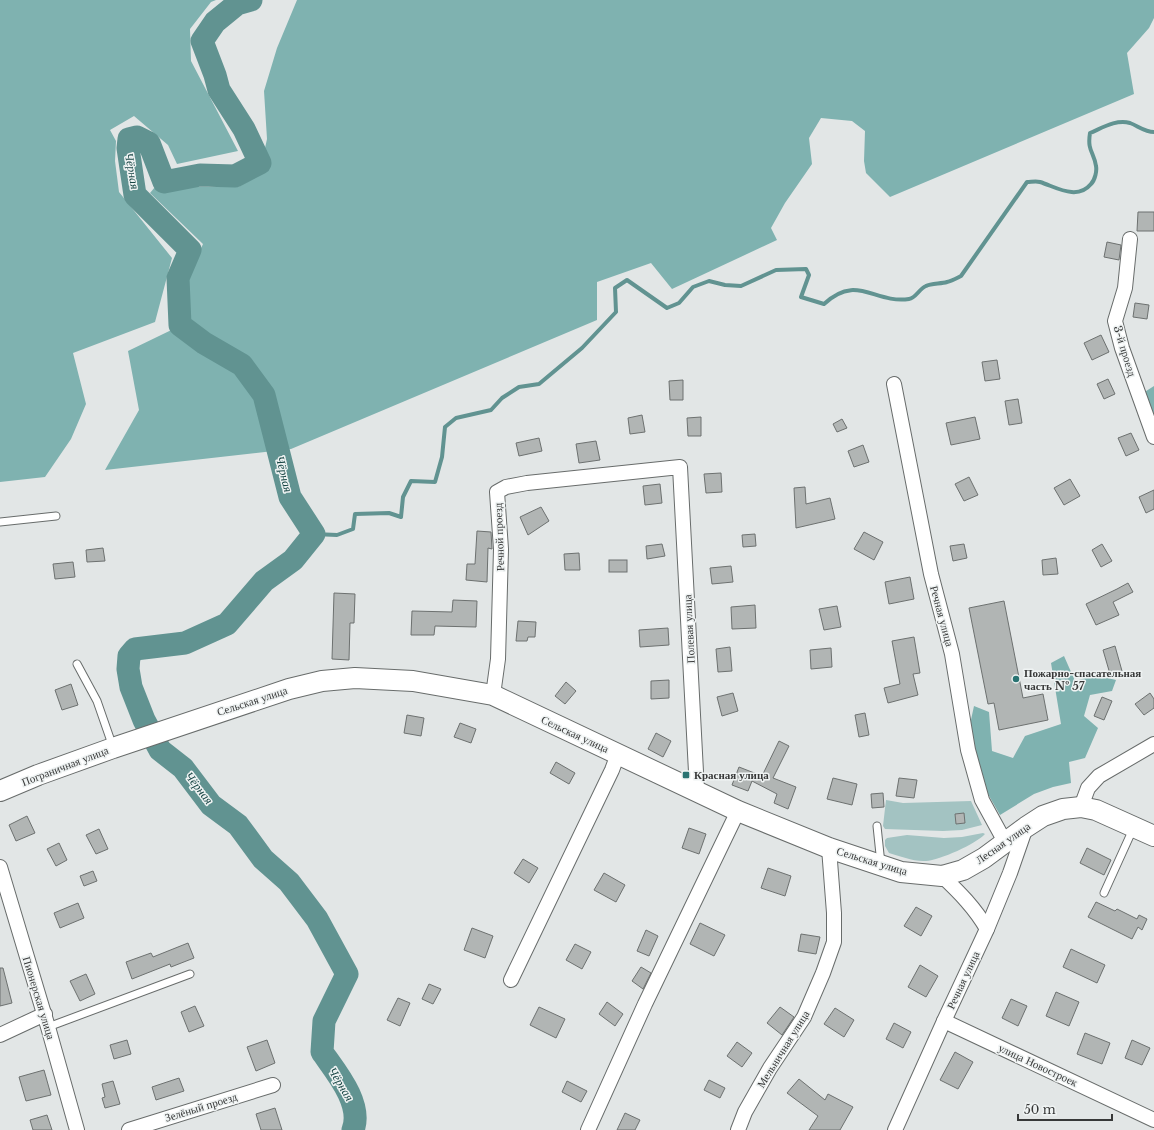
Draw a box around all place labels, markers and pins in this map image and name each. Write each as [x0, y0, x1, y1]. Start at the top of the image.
place label: Пожарно-спасательная часть № 57 [1024, 666, 1141, 693]
marker: Пожарно-спасательная часть № 57 [1011, 674, 1021, 684]
place label: Красная улица [694, 768, 769, 782]
marker: Красная улица [681, 770, 691, 780]

